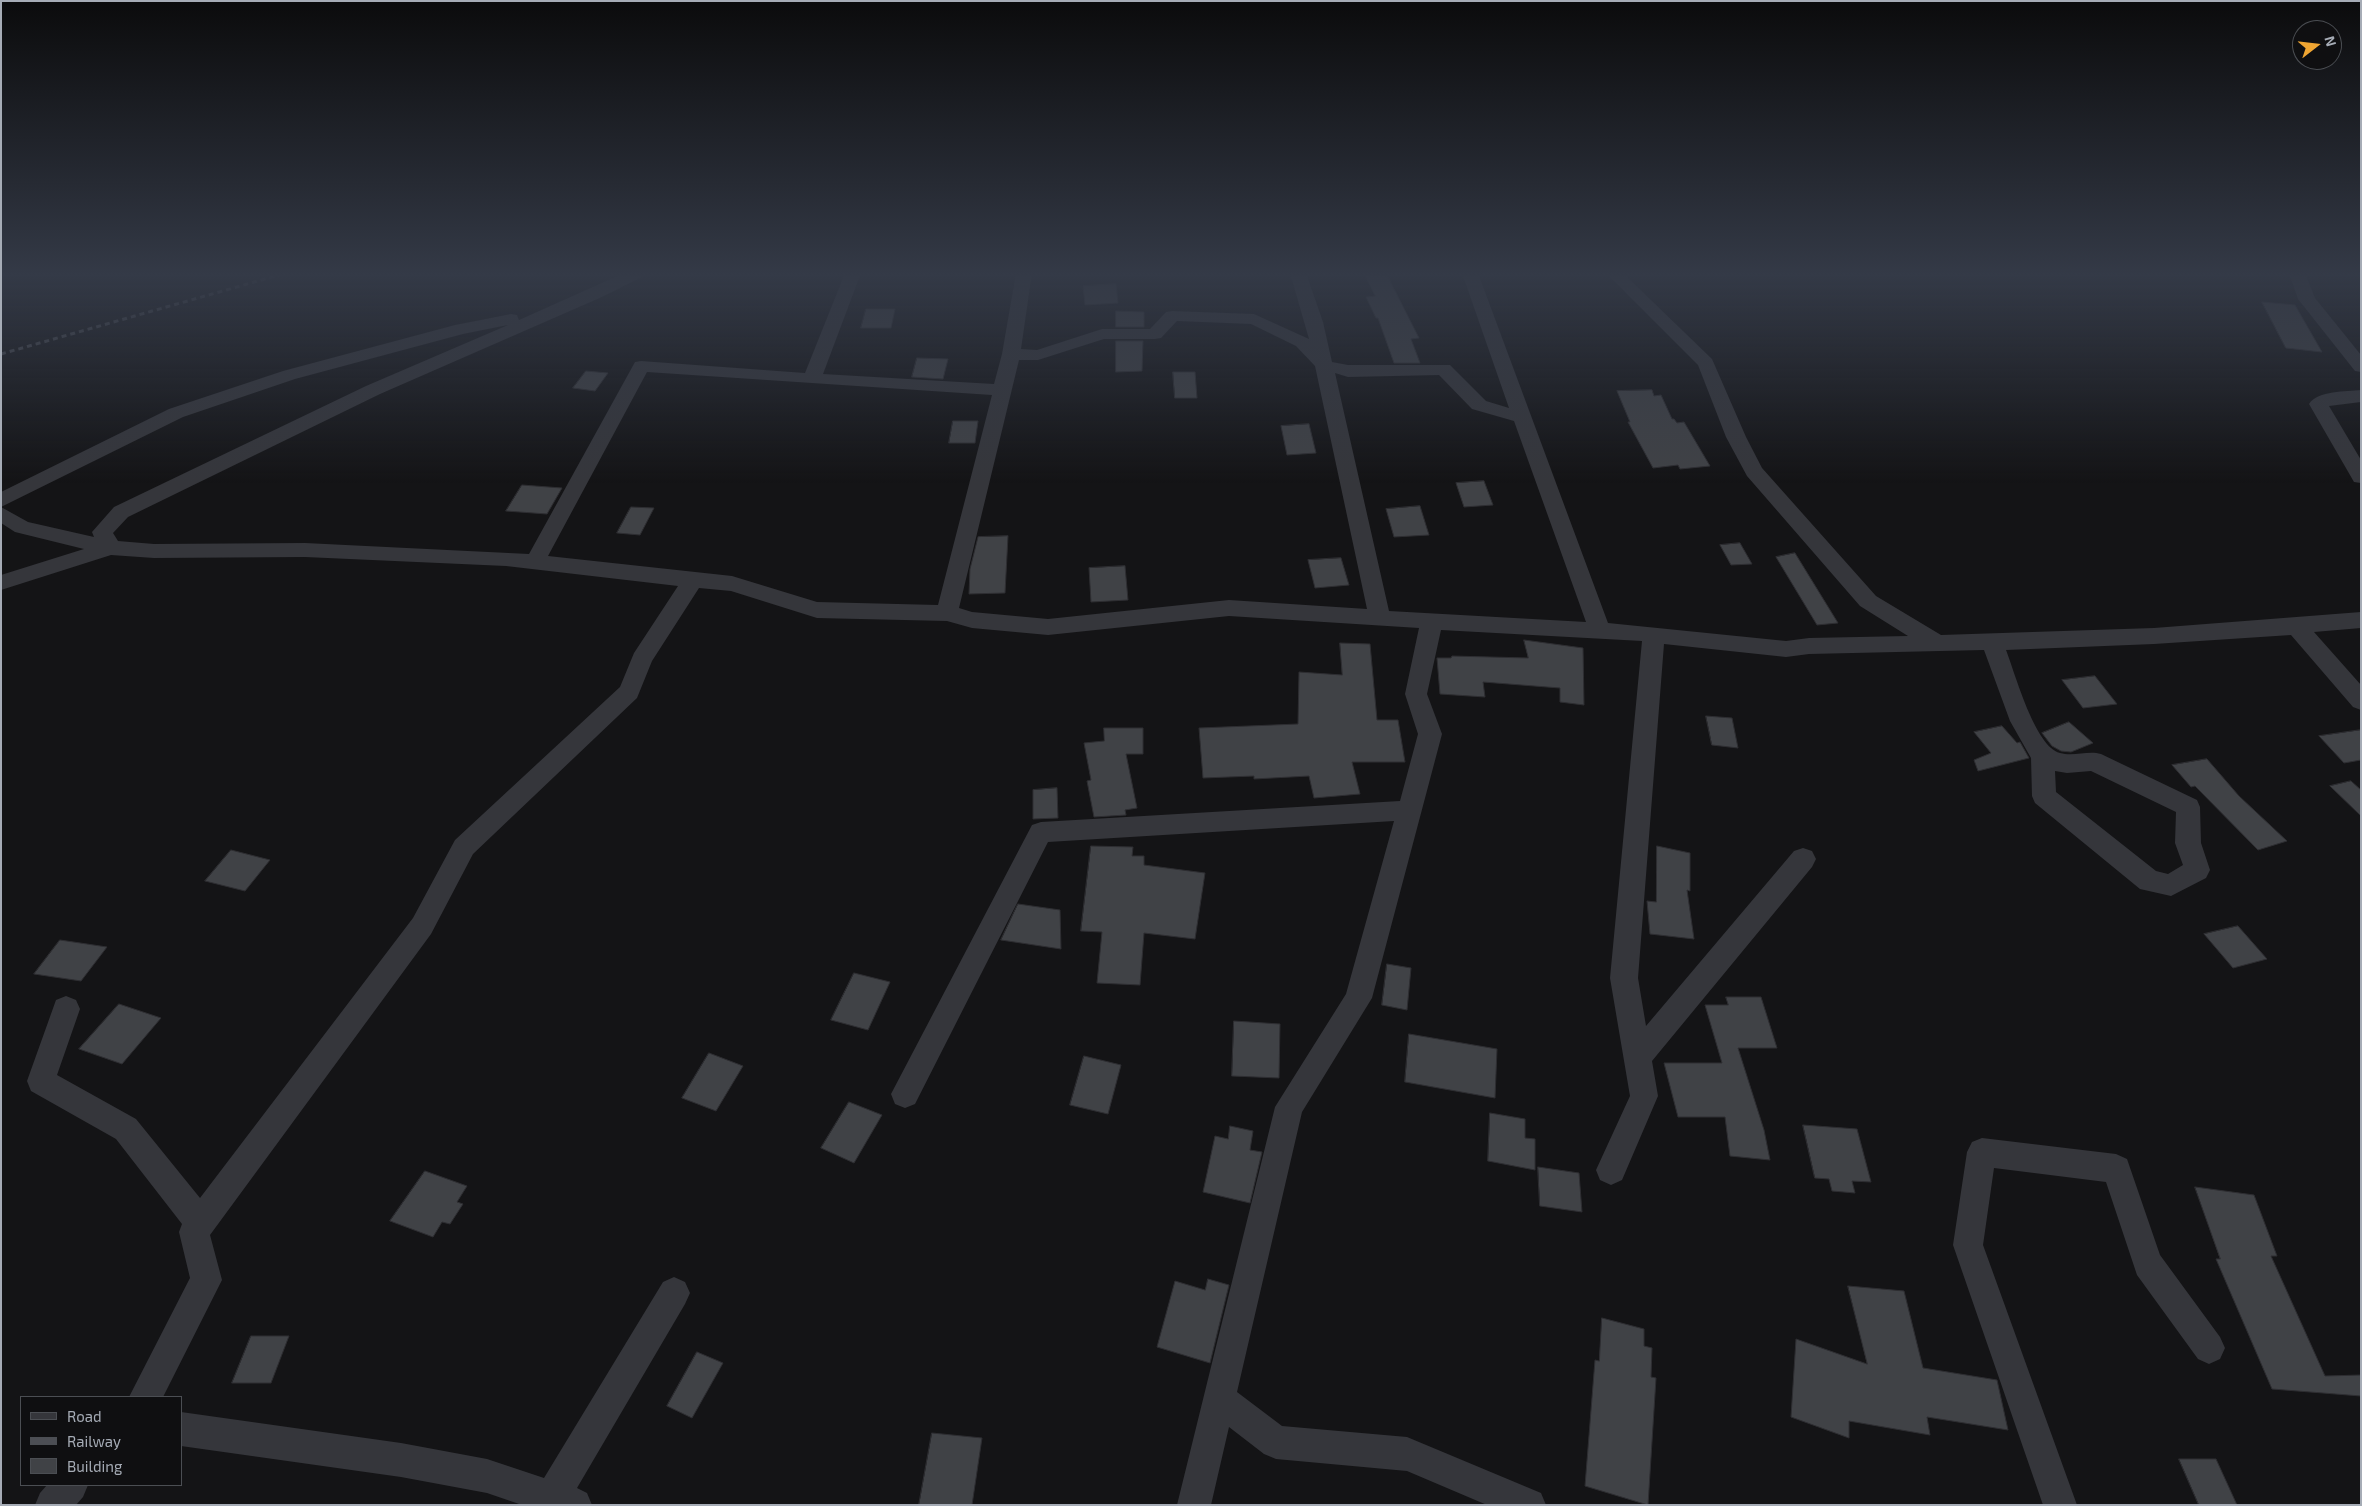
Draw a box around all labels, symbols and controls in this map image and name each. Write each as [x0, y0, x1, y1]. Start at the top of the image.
north arrow [2292, 20, 2342, 70]
text: N [2321, 34, 2341, 48]
legend [20, 1396, 182, 1486]
text: Road [67, 1407, 102, 1425]
text: Railway [67, 1432, 121, 1450]
text: Building [67, 1457, 122, 1475]

